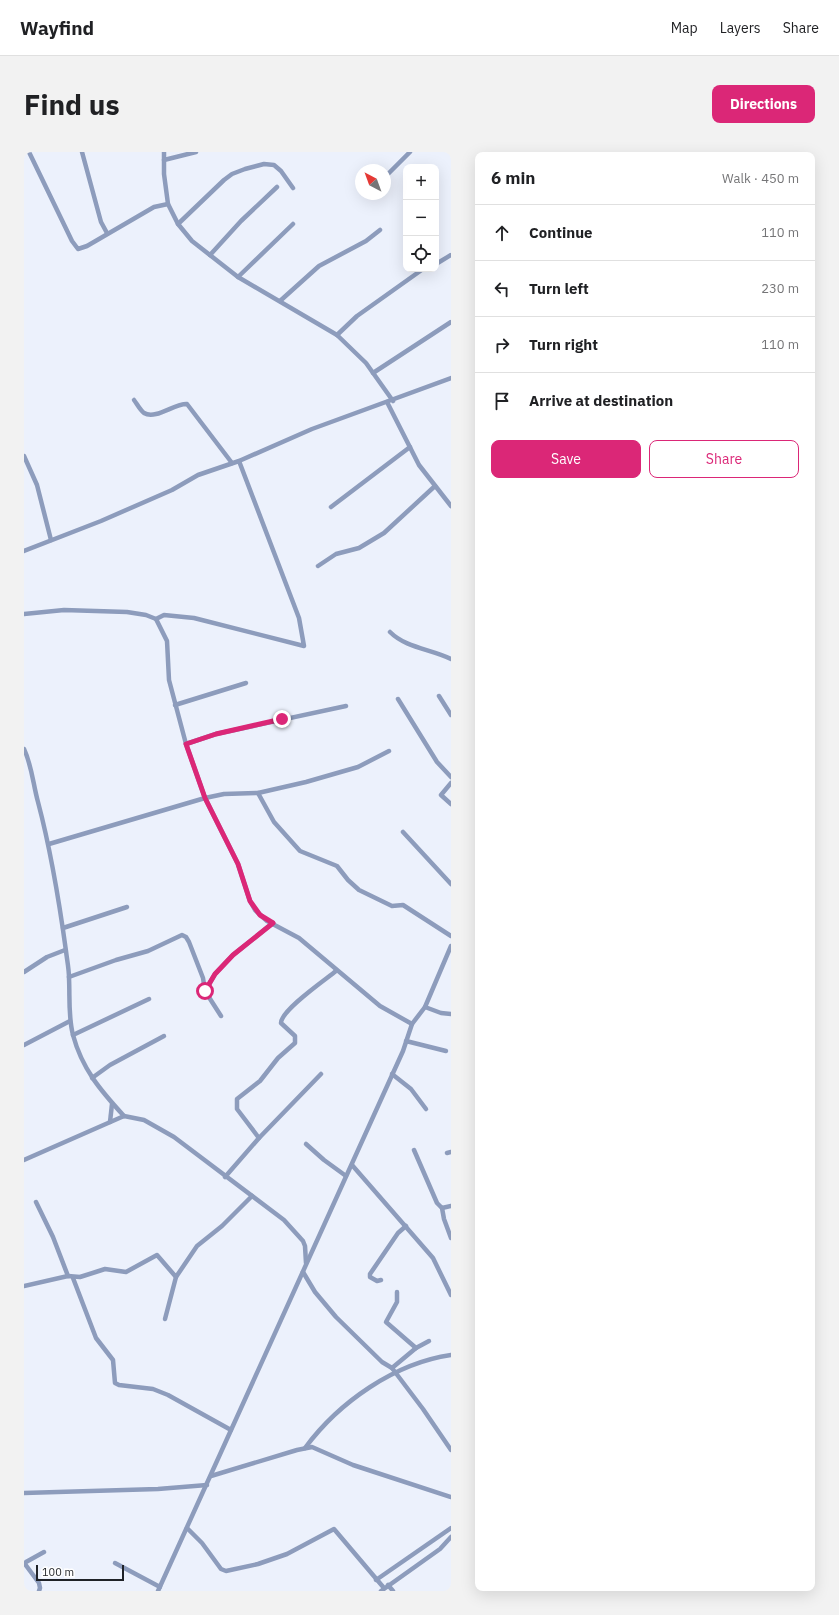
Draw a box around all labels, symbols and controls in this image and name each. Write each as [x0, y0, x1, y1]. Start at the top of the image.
text: Wayfind [20, 16, 94, 40]
text: Map [671, 19, 698, 37]
text: Layers [720, 19, 761, 37]
text: Share [783, 19, 819, 37]
button: Directions [712, 85, 815, 123]
text: Find us [24, 86, 120, 123]
north arrow [355, 164, 391, 200]
map controls [403, 164, 439, 272]
button: + [403, 164, 439, 200]
text: 6 min [491, 167, 535, 189]
text: Walk · 450 m [722, 170, 799, 187]
button: − [403, 200, 439, 236]
icon: ahead [491, 222, 513, 244]
text: Continue [529, 223, 593, 242]
text: 110 m [761, 224, 799, 241]
button: locate [403, 236, 439, 272]
icon: left [491, 278, 513, 300]
text: Turn left [529, 279, 589, 298]
text: 230 m [761, 280, 799, 297]
icon: right [491, 334, 513, 356]
text: Turn right [529, 335, 598, 354]
text: 110 m [761, 336, 799, 353]
icon: arrive [491, 390, 513, 412]
text: Arrive at destination [529, 391, 673, 410]
button: Save [491, 440, 641, 478]
button: Share [649, 440, 799, 478]
route end [273, 710, 291, 728]
route start [196, 982, 214, 1000]
scale bar [36, 1563, 124, 1582]
text: 100 m [42, 1565, 74, 1579]

